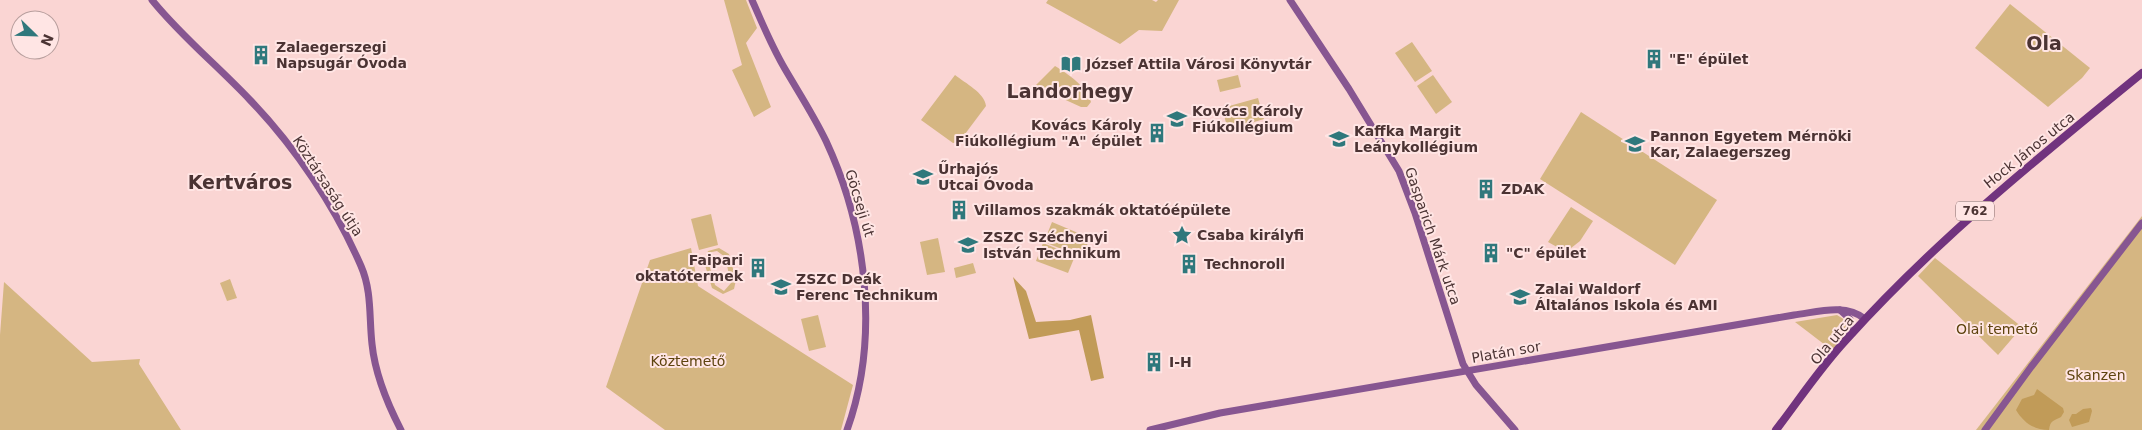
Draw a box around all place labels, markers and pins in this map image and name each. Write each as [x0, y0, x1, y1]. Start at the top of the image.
place label: Zalaegerszegi Napsugár Óvoda [276, 39, 407, 71]
building icon: Zalaegerszegi Napsugár Óvoda [250, 44, 272, 66]
building icon: "E" épület [1643, 48, 1665, 70]
place label: "E" épület [1669, 51, 1749, 67]
library icon: József Attila Városi Könyvtár [1060, 53, 1082, 75]
place label: József Attila Városi Könyvtár [1085, 56, 1312, 72]
place label: Kovács Károly Fiúkollégium [1192, 103, 1303, 135]
school or university icon: Kovács Károly Fiúkollégium [1166, 108, 1188, 130]
place label: Kovács Károly Fiúkollégium "A" épület [955, 117, 1142, 149]
building icon: Kovács Károly Fiúkollégium "A" épület [1146, 122, 1168, 144]
place label: Kaffka Margit Leánykollégium [1354, 123, 1478, 155]
school or university icon: Kaffka Margit Leánykollégium [1328, 128, 1350, 150]
place label: Pannon Egyetem Mérnöki Kar, Zalaegerszeg [1650, 128, 1852, 160]
school or university icon: Pannon Egyetem Mérnöki Kar, Zalaegerszeg [1624, 133, 1646, 155]
place label: Űrhajós Utcai Óvoda [938, 160, 1034, 193]
school or university icon: Űrhajós Utcai Óvoda [912, 166, 934, 188]
building icon: ZDAK [1475, 178, 1497, 200]
place label: ZDAK [1501, 181, 1546, 197]
building icon: Villamos szakmák oktatóépülete [948, 199, 970, 221]
place label: Villamos szakmák oktatóépülete [974, 202, 1231, 218]
place icon: Csaba királyfi [1171, 224, 1193, 246]
place label: Csaba királyfi [1197, 227, 1304, 243]
place label: ZSZC Széchenyi István Technikum [983, 229, 1121, 261]
school or university icon: ZSZC Széchenyi István Technikum [957, 234, 979, 256]
building icon: "C" épület [1480, 242, 1502, 264]
place label: "C" épület [1506, 245, 1587, 261]
place label: Faipari oktatótermek [635, 252, 744, 284]
building icon: Technoroll [1178, 253, 1200, 275]
place label: Technoroll [1204, 256, 1285, 272]
building icon: Faipari oktatótermek [747, 257, 769, 279]
place label: ZSZC Deák Ferenc Technikum [796, 271, 938, 303]
school or university icon: ZSZC Deák Ferenc Technikum [770, 276, 792, 298]
place label: Zalai Waldorf Általános Iskola és AMI [1535, 281, 1718, 313]
school or university icon: Zalai Waldorf Általános Iskola és AMI [1509, 286, 1531, 308]
building icon: I-H [1143, 351, 1165, 373]
place label: I-H [1169, 354, 1192, 370]

